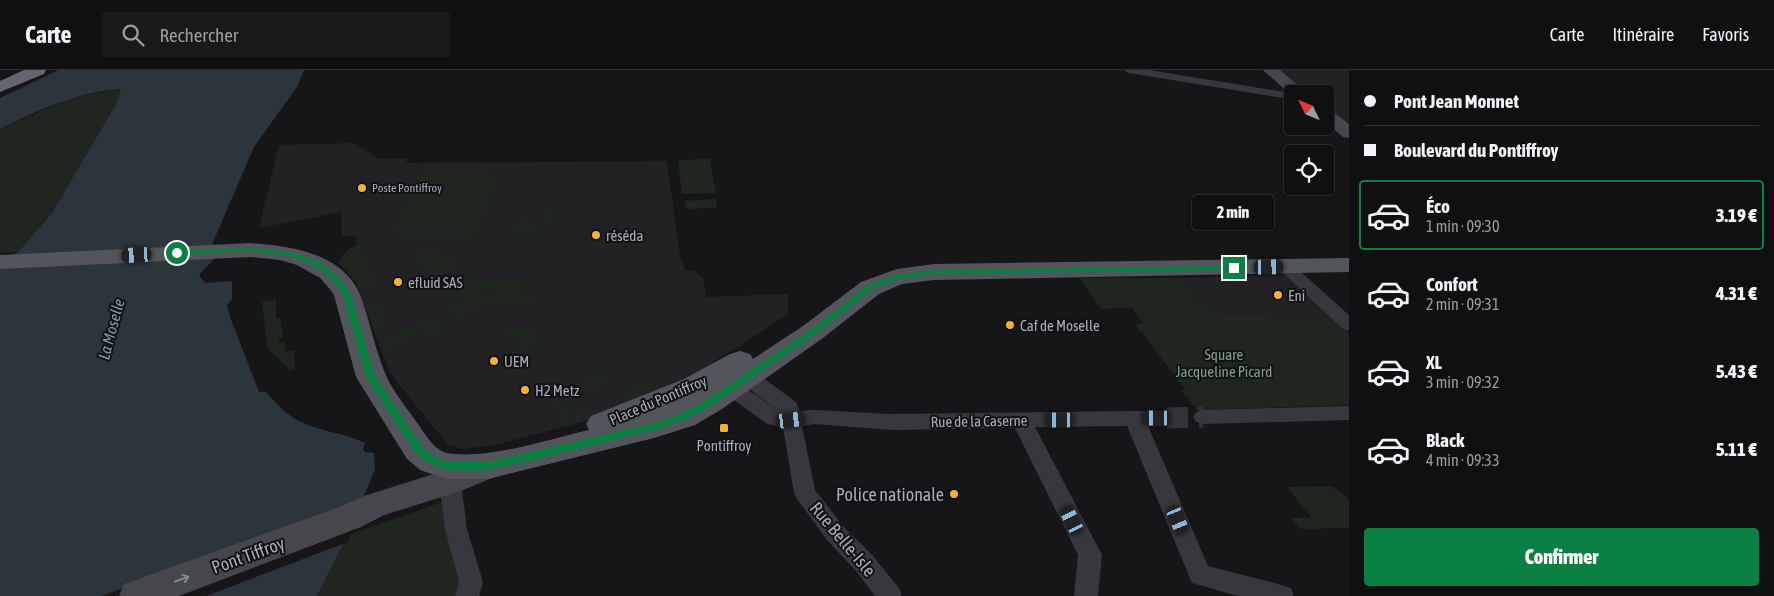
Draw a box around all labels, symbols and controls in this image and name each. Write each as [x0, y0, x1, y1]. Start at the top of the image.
search box [101, 12, 451, 57]
text: Carte [25, 21, 71, 48]
icon: search [119, 21, 147, 49]
text: Rechercher [159, 24, 238, 46]
text: Carte [1550, 24, 1584, 45]
text: Itinéraire [1612, 24, 1674, 45]
text: Favoris [1702, 24, 1749, 45]
north arrow [1284, 85, 1334, 135]
map controls [1284, 85, 1334, 195]
text: Pont Jean Monnet [1394, 90, 1519, 112]
text: Boulevard du Pontiffroy [1394, 139, 1558, 161]
button: locate [1284, 145, 1334, 195]
place label: Poste Pontiffroy [372, 181, 442, 195]
marker: Poste Pontiffroy [356, 182, 368, 194]
icon: car [1366, 193, 1411, 238]
text: Éco [1426, 195, 1450, 217]
callout: 2 min [1193, 196, 1275, 230]
text: 2 min [1217, 203, 1249, 221]
text: 3.19 € [1716, 204, 1757, 226]
text: 1 min · 09:30 [1426, 217, 1499, 235]
place label: réséda [606, 227, 643, 244]
marker: réséda [590, 229, 602, 241]
route start [166, 242, 188, 264]
car [121, 247, 152, 263]
route end [1223, 257, 1245, 279]
car [1253, 259, 1284, 275]
icon: car [1366, 271, 1411, 316]
text: Confort [1426, 273, 1478, 295]
place label: efluid SAS [408, 274, 463, 291]
marker: efluid SAS [392, 276, 404, 288]
text: 4.31 € [1716, 282, 1757, 304]
place label: Eni [1288, 287, 1305, 304]
marker: Eni [1272, 289, 1284, 301]
text: 2 min · 09:31 [1426, 295, 1499, 313]
water label: La Moselle [94, 296, 128, 362]
place label: Caf de Moselle [1020, 317, 1100, 334]
marker: Caf de Moselle [1004, 319, 1016, 331]
park label: Square Jacqueline Picard [1176, 346, 1272, 380]
icon: car [1366, 349, 1411, 394]
text: XL [1426, 351, 1442, 373]
place label: UEM [504, 353, 529, 370]
marker: UEM [488, 355, 500, 367]
text: 5.43 € [1716, 360, 1757, 382]
street label: Place du Pontiffroy [607, 372, 709, 428]
text: 3 min · 09:32 [1426, 373, 1499, 391]
place label: H2 Metz [535, 382, 580, 399]
marker: H2 Metz [519, 384, 531, 396]
car [775, 411, 806, 429]
car [1142, 411, 1172, 426]
street label: Rue de la Caserne [930, 412, 1028, 430]
car [1045, 413, 1075, 428]
marker: Pontiffroy [718, 422, 730, 434]
icon: car [1366, 427, 1411, 472]
text: Black [1426, 429, 1464, 451]
place label: Pontiffroy [697, 437, 751, 454]
text: 5.11 € [1716, 438, 1757, 460]
text: 4 min · 09:33 [1426, 451, 1499, 469]
place label: Police nationale [836, 484, 944, 505]
marker: Police nationale [948, 488, 960, 500]
street label: Rue Belle-Isle [806, 497, 880, 581]
car [1058, 503, 1085, 537]
car [1165, 503, 1190, 537]
button: Confirmer [1364, 528, 1759, 586]
street label: Pont Tiffroy [209, 532, 287, 578]
one-way arrow [174, 574, 189, 583]

